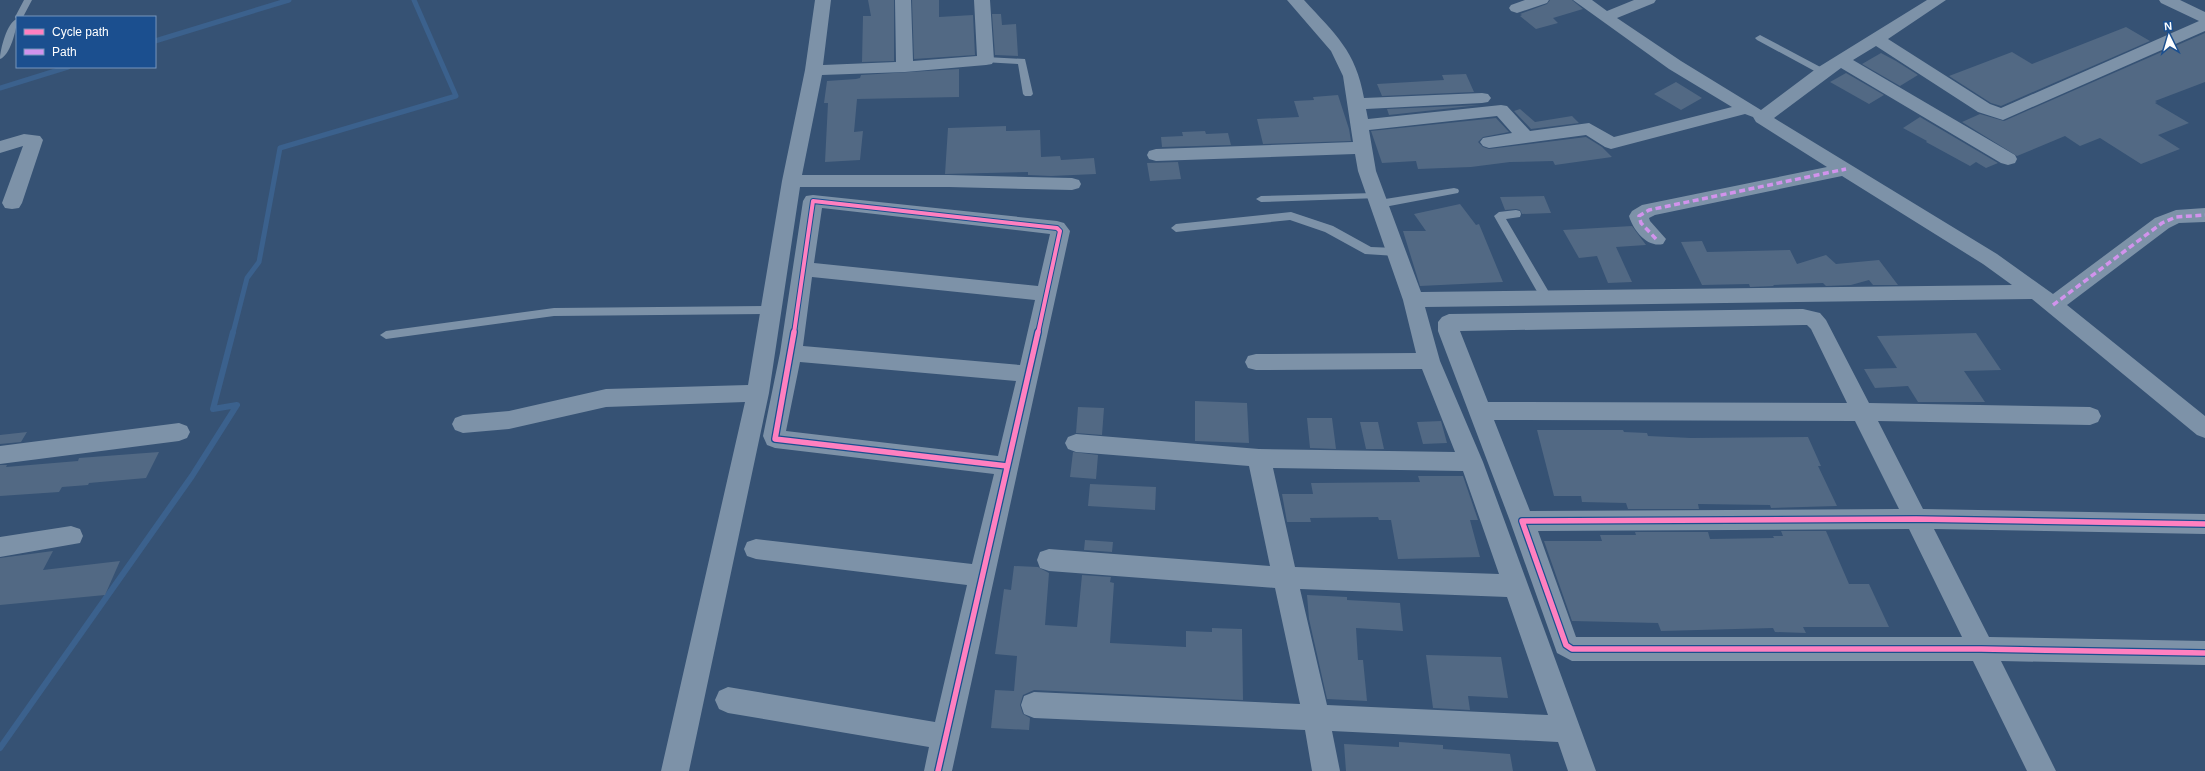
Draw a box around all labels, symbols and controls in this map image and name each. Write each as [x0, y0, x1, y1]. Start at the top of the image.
legend [16, 16, 156, 68]
north arrow [2149, 16, 2189, 56]
text: N [2164, 20, 2173, 32]
text: Cycle path [52, 25, 109, 39]
text: Path [52, 45, 77, 59]

